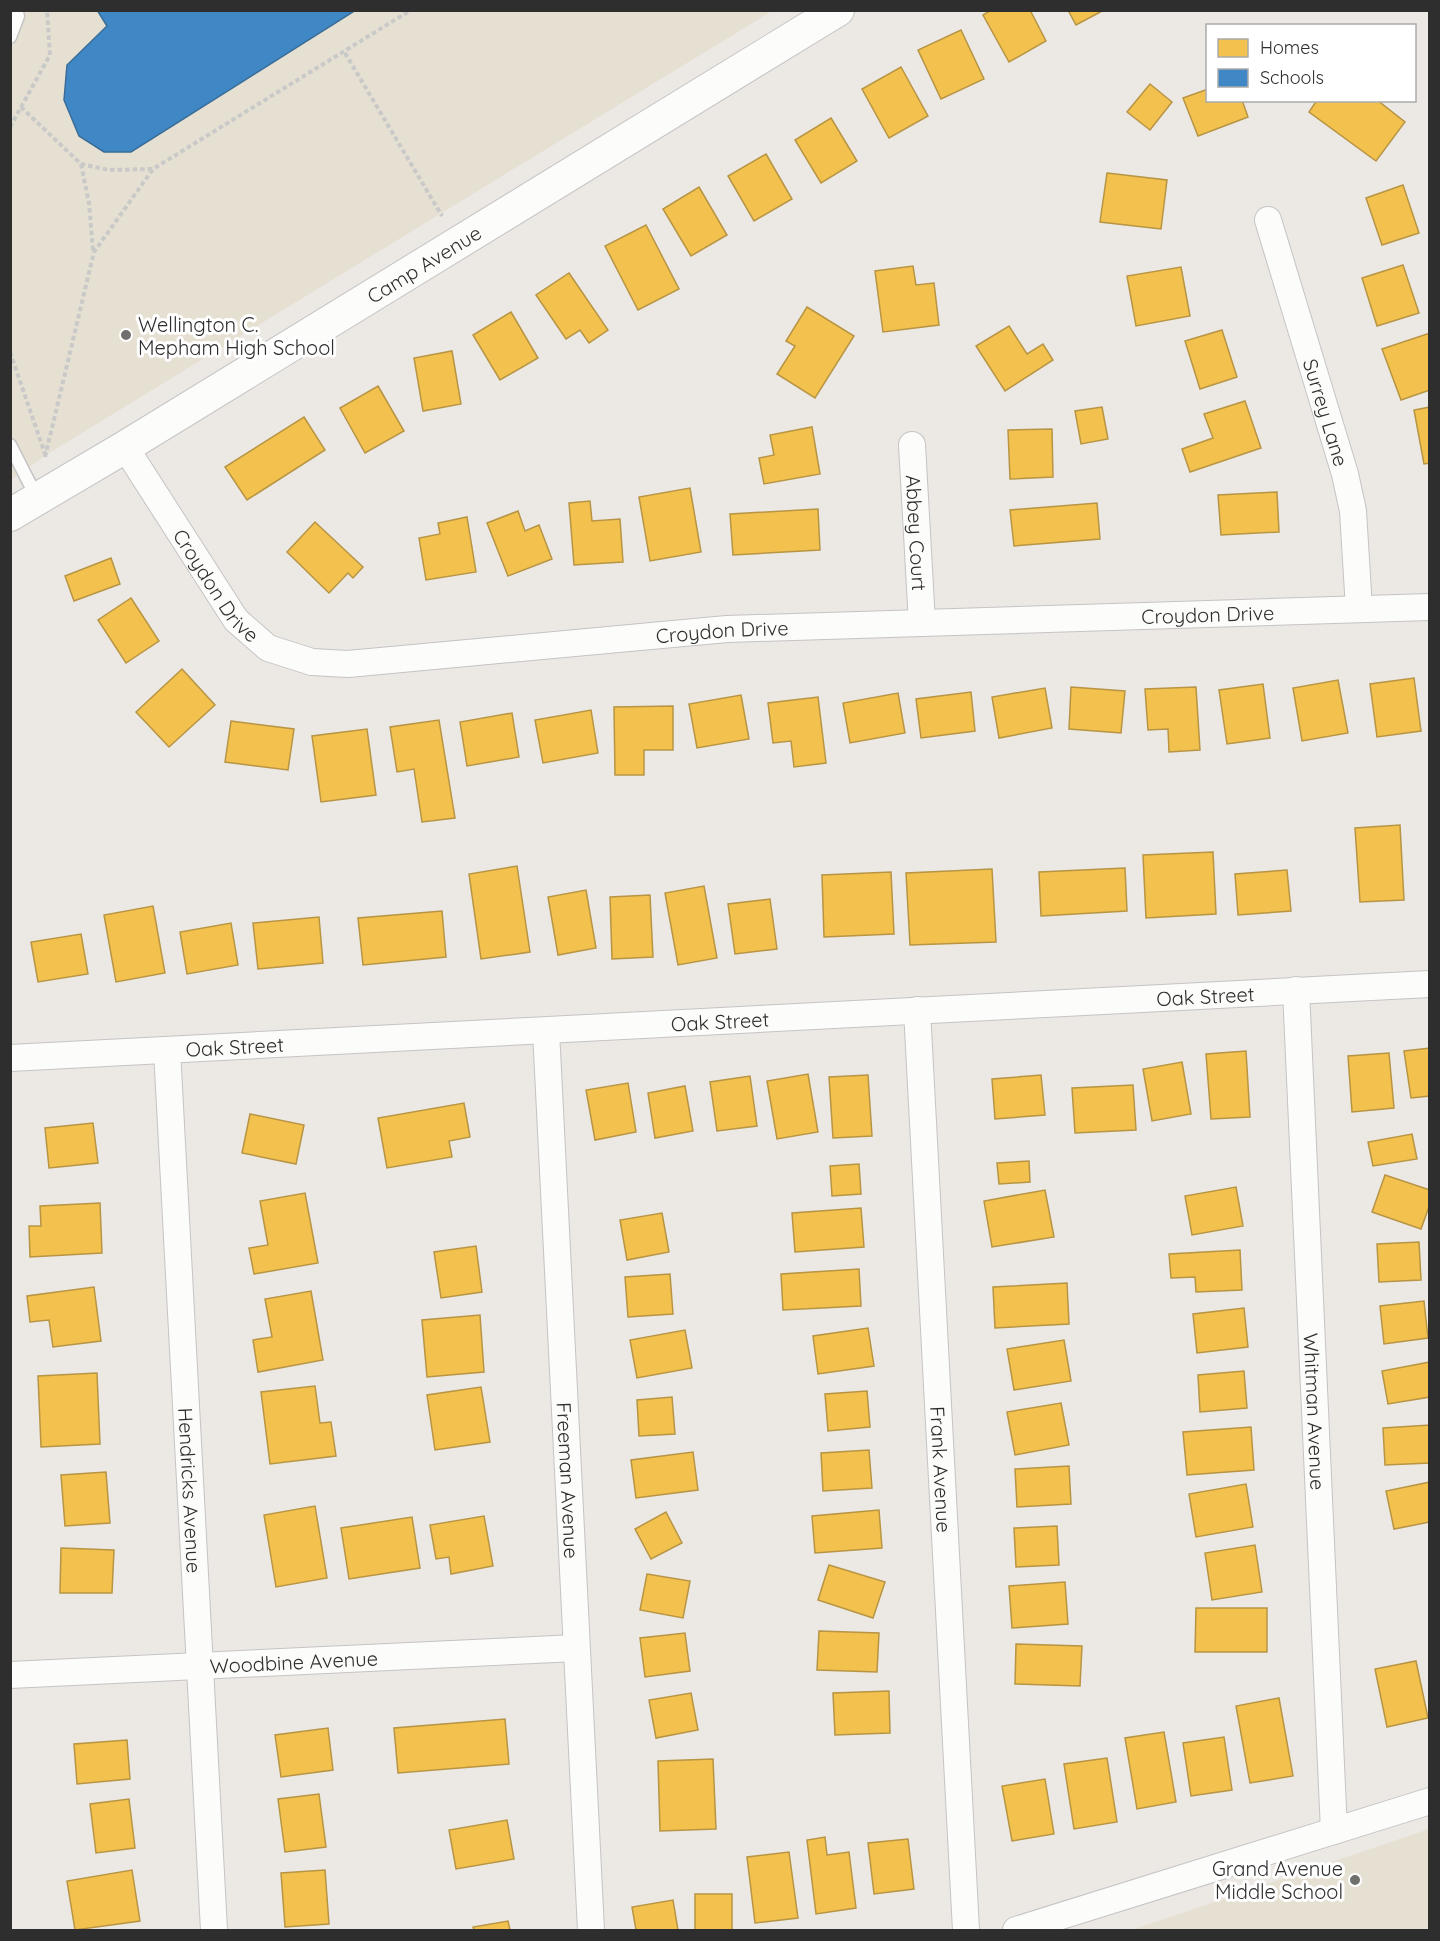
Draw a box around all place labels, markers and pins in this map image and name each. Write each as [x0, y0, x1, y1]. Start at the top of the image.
place label: Wellington C. Mepham High School [138, 312, 335, 360]
marker: Wellington C. Mepham High School [119, 328, 133, 342]
place label: Grand Avenue Middle School [1212, 1856, 1343, 1904]
marker: Grand Avenue Middle School [1348, 1873, 1362, 1887]

